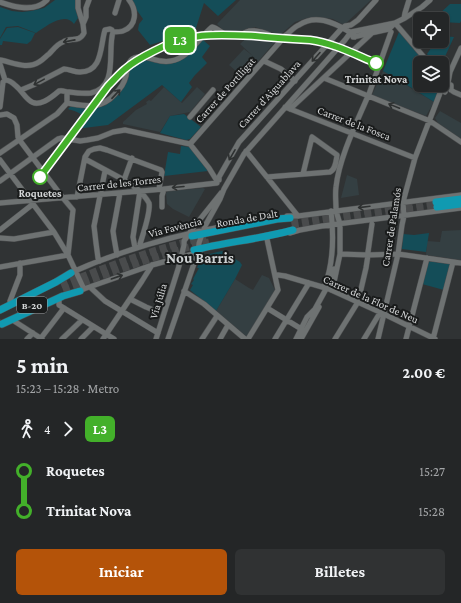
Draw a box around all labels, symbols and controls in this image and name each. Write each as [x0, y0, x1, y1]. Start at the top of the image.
map controls [413, 12, 449, 92]
button: locate [413, 12, 449, 48]
line badge: L3 [162, 27, 198, 53]
text: L3 [173, 32, 187, 48]
one-way arrow [62, 37, 75, 45]
one-way arrow [312, 51, 321, 61]
street label: Carrer de Portlligat [193, 55, 258, 126]
marker: Trinitat Nova [368, 55, 384, 71]
button: layers [413, 56, 449, 92]
street label: Carrer d'Aiguablava [235, 58, 303, 131]
place label: Trinitat Nova [345, 73, 408, 85]
one-way arrow [33, 79, 45, 86]
one-way arrow [111, 89, 120, 99]
one-way arrow [388, 102, 400, 110]
street label: Carrer de la Fosca [316, 104, 392, 142]
one-way arrow [227, 149, 235, 161]
marker: Roquetes [32, 169, 48, 185]
street label: Carrer de les Torres [76, 173, 162, 193]
one-way arrow [172, 183, 185, 191]
place label: Roquetes [19, 187, 62, 199]
street label: Carrer de Palamós [379, 187, 403, 267]
one-way arrow [358, 203, 371, 211]
street label: Ronda de Dalt [215, 207, 279, 229]
street label: Via Favència [147, 215, 203, 239]
district label: Nou Barris [166, 250, 234, 266]
one-way arrow [110, 273, 122, 281]
street label: Carrer de la Flor de Neu [322, 273, 421, 325]
street label: Via Júlia [147, 282, 170, 320]
road number: B-20 [17, 297, 47, 313]
text: 5 min [16, 353, 69, 378]
text: 2.00 € [403, 365, 445, 381]
text: 15:23 – 15:28 · Metro [16, 381, 119, 396]
icon: walk [16, 418, 38, 440]
icon: forward [57, 418, 79, 440]
text: L3 [93, 421, 107, 437]
text: 4 [44, 422, 51, 437]
text: Roquetes [46, 463, 105, 479]
text: 15:27 [420, 464, 445, 479]
text: Trinitat Nova [46, 503, 131, 519]
text: 15:28 [418, 504, 445, 519]
button: Iniciar [16, 549, 227, 595]
button: Billetes [235, 549, 445, 595]

